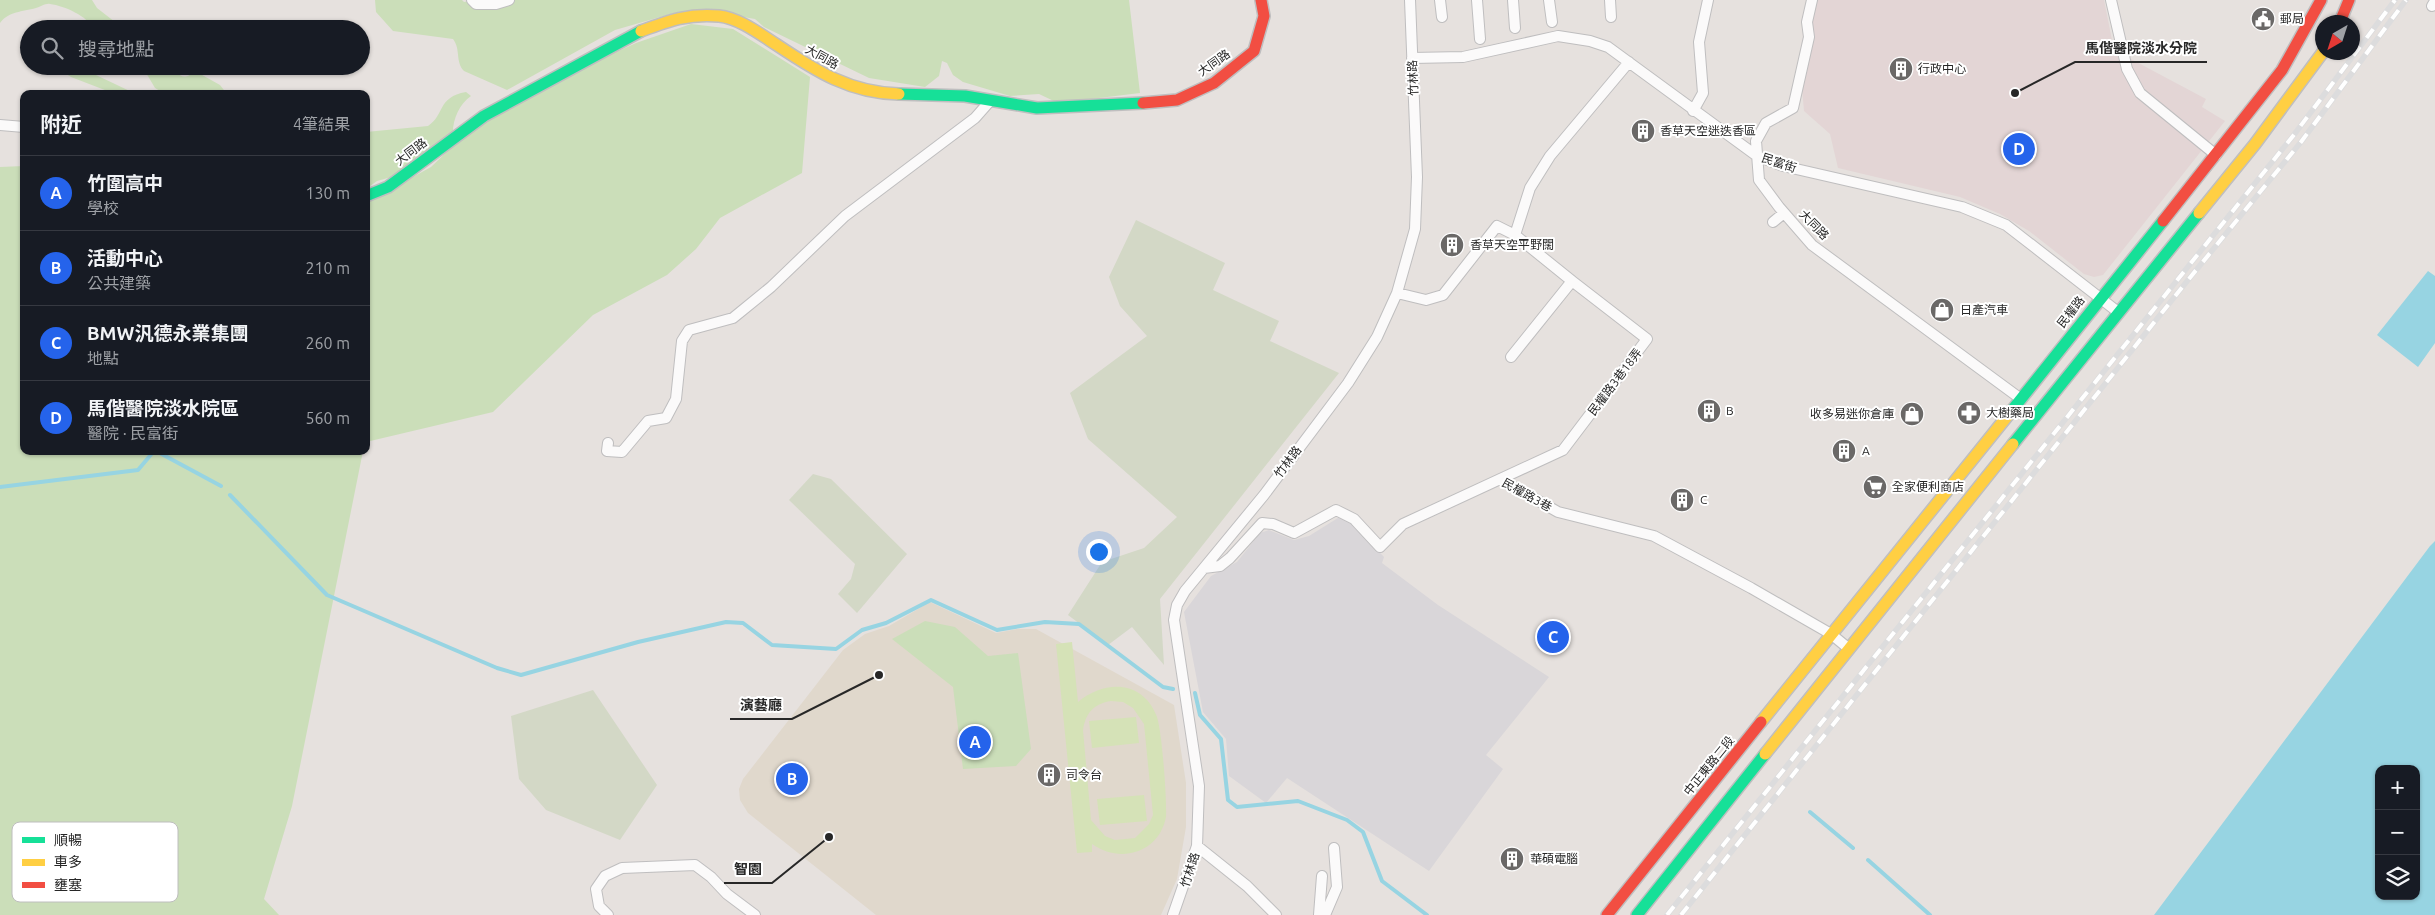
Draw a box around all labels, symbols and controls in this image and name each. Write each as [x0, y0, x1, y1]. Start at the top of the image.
public building icon: 郵局 [2250, 6, 2276, 32]
place label: 郵局 [2280, 12, 2304, 25]
north arrow [2315, 15, 2360, 60]
search box [20, 20, 370, 75]
callout: 馬偕醫院淡水分院 [2075, 33, 2207, 62]
icon: search [38, 34, 66, 62]
text: 搜尋地點 [78, 38, 154, 60]
text: 馬偕醫院淡水分院 [2085, 40, 2197, 56]
street label: 大同路 [803, 42, 841, 71]
street label: 大同路 [1195, 47, 1232, 78]
building icon: 行政中心 [1888, 56, 1914, 82]
street label: 竹林路 [1405, 60, 1420, 96]
place label: 行政中心 [1918, 62, 1966, 75]
text: 附近 [40, 112, 82, 136]
text: 4筆結果 [293, 115, 350, 133]
building icon: 香草天空迷迭香區 [1630, 118, 1656, 144]
place label: 香草天空迷迭香區 [1660, 124, 1756, 137]
pin: D [2003, 130, 2035, 168]
street label: 大同路 [392, 136, 429, 168]
street label: 民富街 [1760, 151, 1798, 174]
text: 竹圍高中 [87, 172, 163, 194]
text: A [50, 184, 62, 202]
text: 130 m [305, 184, 350, 202]
text: 學校 [87, 199, 119, 217]
street label: 大同路 [1797, 207, 1832, 242]
building icon: 香草天空平野闊 [1439, 232, 1465, 258]
place label: 香草天空平野闊 [1470, 238, 1554, 251]
text: 活動中心 [87, 247, 163, 269]
text: B [51, 259, 61, 277]
text: 210 m [305, 259, 350, 277]
text: 公共建築 [87, 274, 151, 292]
street label: 民權路 [2054, 294, 2087, 330]
shop icon: 日產汽車 [1929, 297, 1955, 323]
place label: 日產汽車 [1960, 303, 2008, 316]
text: BMW汎德永業集團 [87, 322, 248, 344]
text: C [51, 334, 61, 352]
text: 260 m [305, 334, 350, 352]
street label: 民權路3巷18弄 [1585, 346, 1644, 418]
text: 地點 [87, 349, 119, 367]
text: 馬偕醫院淡水院區 [87, 397, 239, 419]
building icon: B [1696, 398, 1722, 424]
pharmacy icon: 大樹藥局 [1956, 400, 1982, 426]
shop icon: 收多易迷你倉庫 [1899, 401, 1925, 427]
place label: B [1726, 404, 1734, 417]
place label: 大樹藥局 [1986, 406, 2034, 419]
place label: 收多易迷你倉庫 [1810, 407, 1894, 420]
text: D [50, 409, 62, 427]
text: 560 m [305, 409, 350, 427]
text: 醫院 · 民富街 [87, 424, 178, 442]
building icon: A [1831, 438, 1857, 464]
street label: 竹林路 [1272, 443, 1304, 480]
place label: A [1862, 444, 1870, 457]
supermarket icon: 全家便利商店 [1862, 474, 1888, 500]
street label: 民權路3巷 [1500, 476, 1554, 514]
place label: 全家便利商店 [1892, 480, 1964, 493]
building icon: C [1669, 487, 1695, 513]
place label: C [1700, 493, 1708, 506]
your location [1086, 539, 1112, 565]
pin: C [1537, 618, 1569, 656]
callout: 演藝廳 [730, 690, 792, 719]
text: 演藝廳 [740, 697, 782, 713]
pin: A [959, 723, 991, 761]
street label: 中正東路二段 [1681, 734, 1736, 798]
pin: B [776, 760, 808, 798]
building icon: 司令台 [1036, 762, 1062, 788]
map controls [2375, 765, 2420, 900]
button: + [2375, 765, 2420, 810]
place label: 司令台 [1066, 768, 1102, 781]
button: − [2375, 810, 2420, 855]
legend [12, 822, 178, 902]
text: 順暢 [54, 832, 82, 848]
building icon: 華碩電腦 [1499, 846, 1525, 872]
street label: 竹林路 [1178, 851, 1201, 889]
place label: 華碩電腦 [1530, 852, 1578, 865]
text: 車多 [54, 854, 82, 870]
callout: 智園 [724, 854, 772, 883]
button: layers [2375, 855, 2420, 900]
text: 智園 [734, 861, 762, 877]
text: 壅塞 [54, 877, 82, 893]

